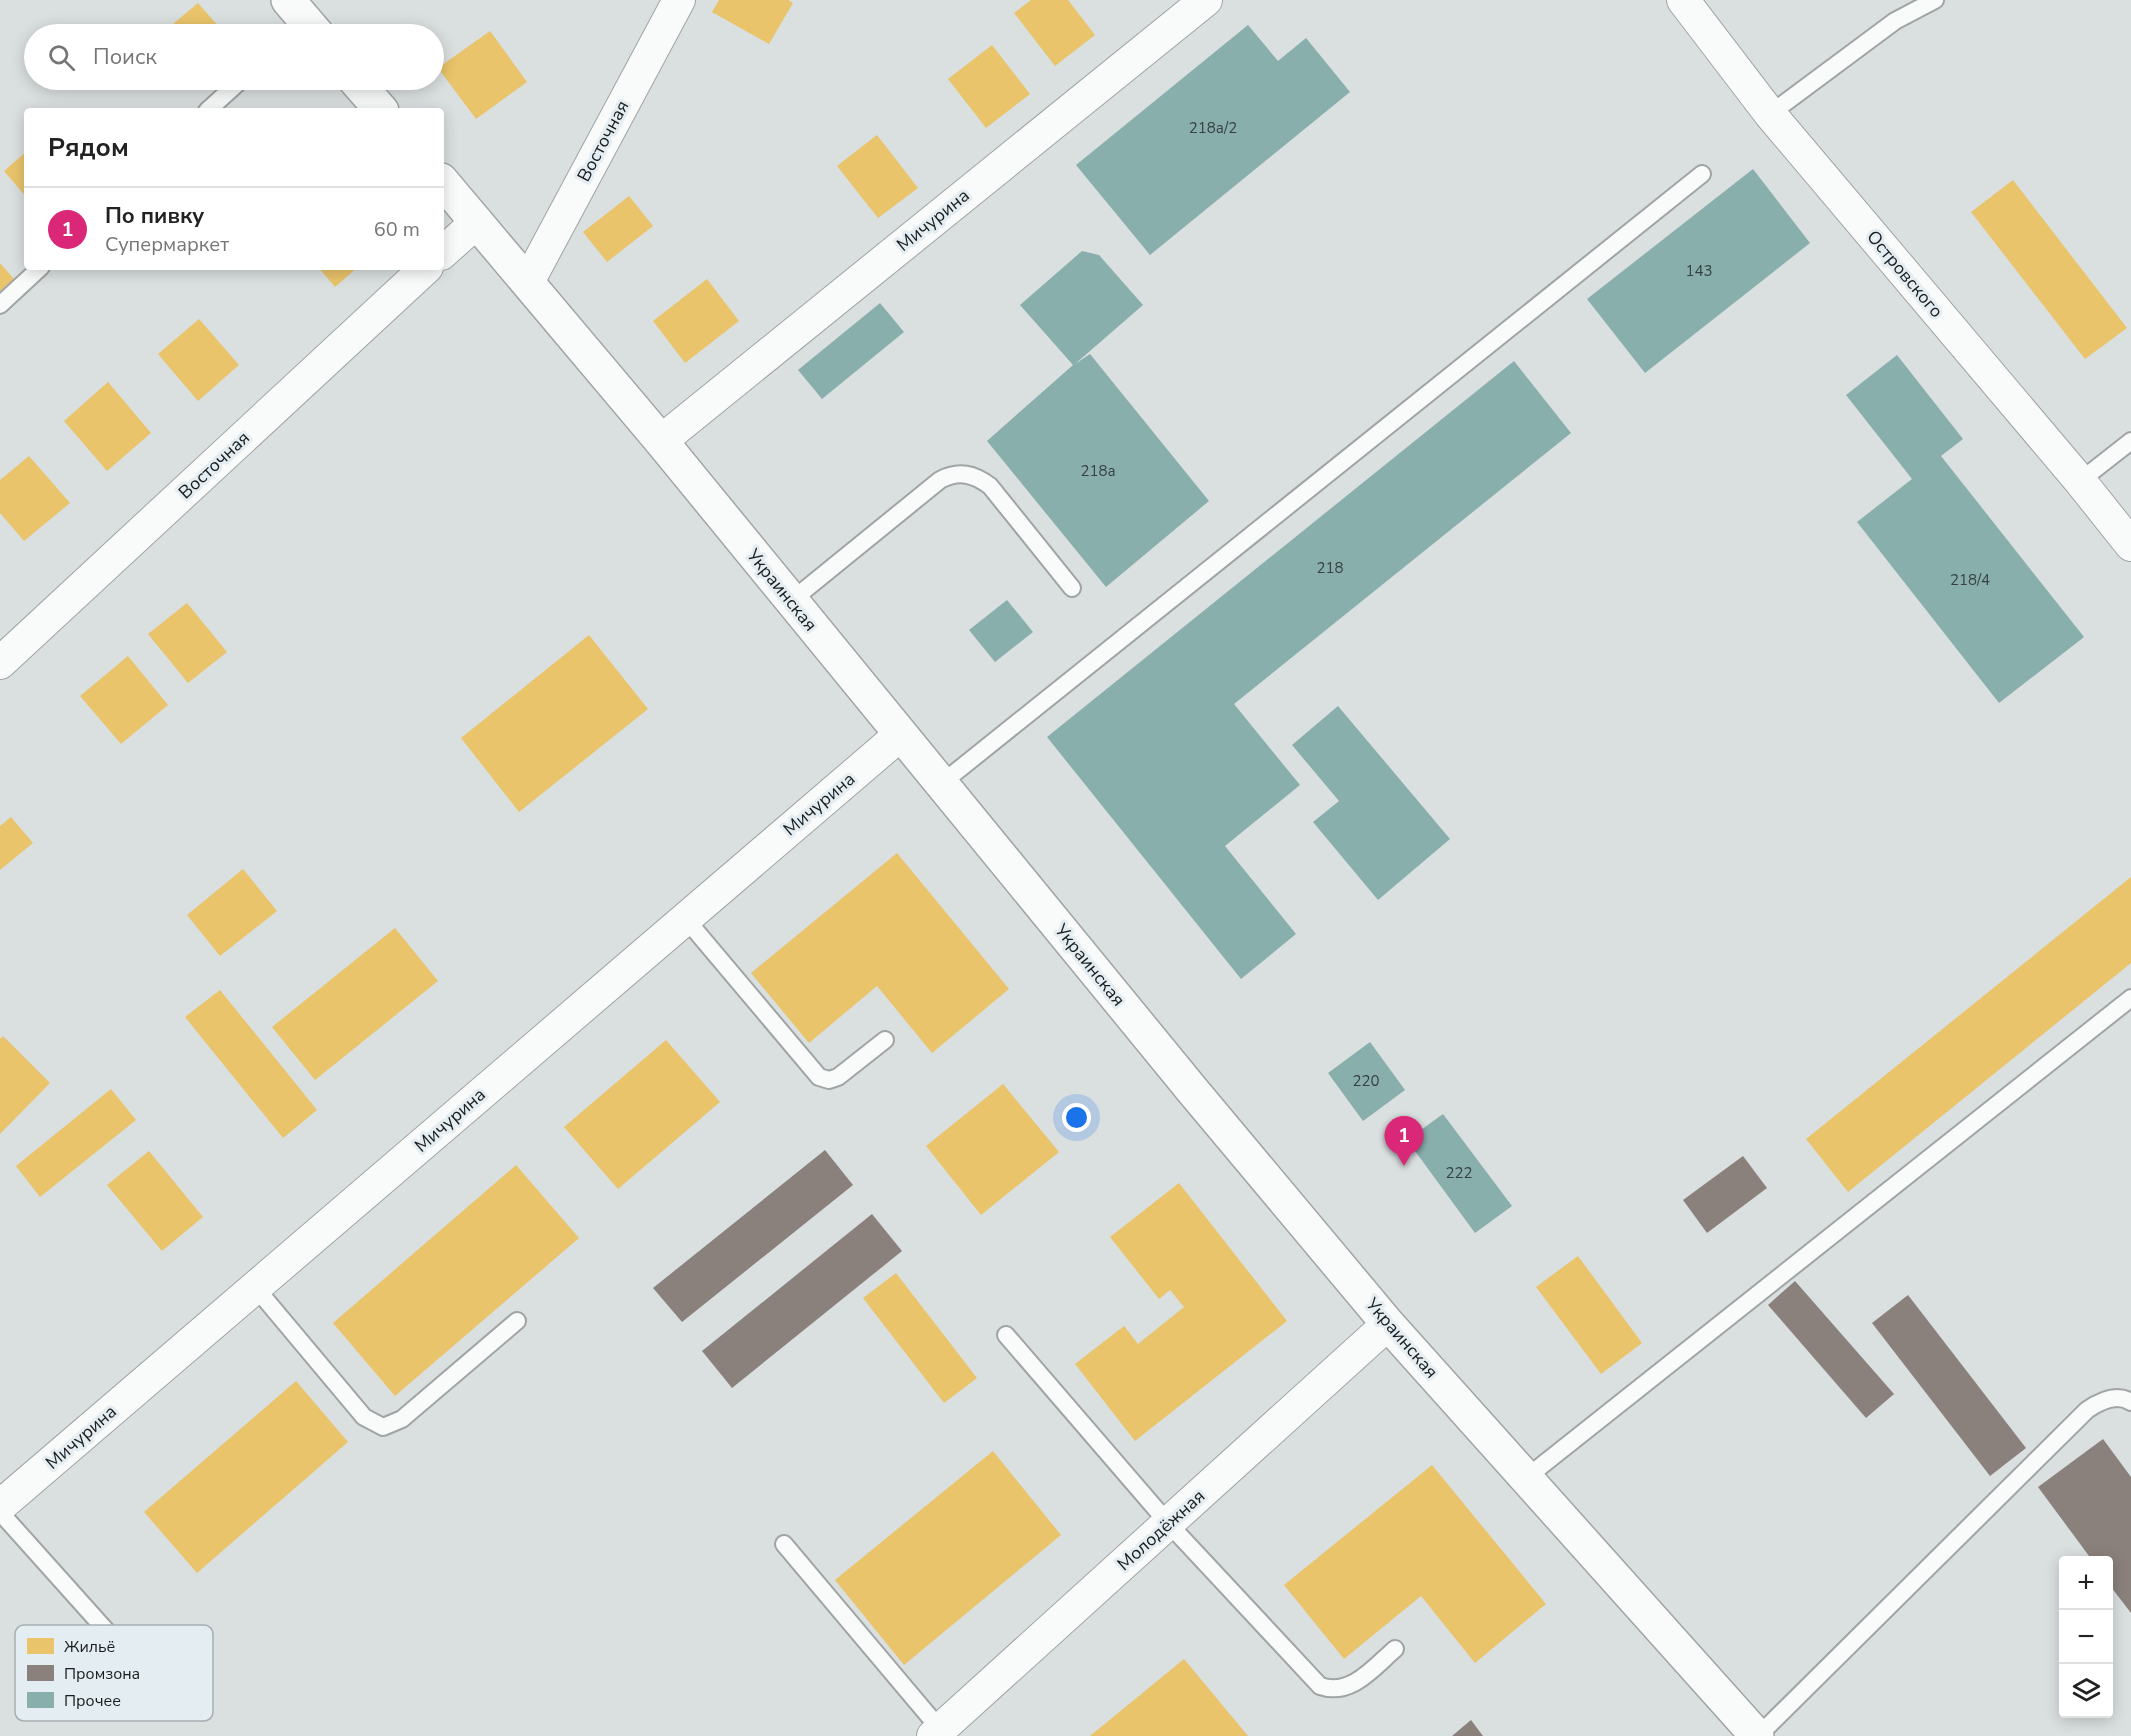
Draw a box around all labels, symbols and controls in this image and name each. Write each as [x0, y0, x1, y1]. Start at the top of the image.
search box [24, 24, 444, 90]
icon: search [45, 41, 78, 74]
text: Поиск [93, 42, 157, 72]
street label: Восточная [572, 96, 634, 186]
house number: 218а/2 [1189, 118, 1237, 138]
text: Рядом [48, 130, 129, 165]
street label: Мичурина [892, 183, 974, 257]
text: По пивку [105, 201, 204, 231]
text: 1 [62, 216, 74, 243]
text: 60 m [374, 216, 420, 243]
street label: Островского [1861, 225, 1949, 323]
text: Супермаркет [105, 231, 229, 258]
house number: 143 [1685, 261, 1713, 281]
street label: Восточная [173, 426, 255, 504]
house number: 218а [1080, 461, 1116, 481]
street label: Украинская [741, 543, 822, 636]
house number: 218 [1316, 558, 1344, 578]
house number: 218/4 [1950, 570, 1990, 590]
street label: Мичурина [778, 767, 860, 841]
street label: Украинская [1049, 918, 1130, 1011]
house number: 220 [1352, 1071, 1380, 1091]
street label: Мичурина [409, 1082, 491, 1158]
your location [1062, 1103, 1091, 1132]
pin: 1 [1384, 1116, 1424, 1166]
house number: 222 [1445, 1163, 1473, 1183]
street label: Украинская [1360, 1292, 1444, 1383]
street label: Мичурина [40, 1399, 122, 1475]
street label: Молодёжная [1112, 1484, 1210, 1576]
map controls [2059, 1556, 2113, 1718]
button: + [2059, 1556, 2113, 1610]
button: − [2059, 1610, 2113, 1664]
legend [15, 1625, 213, 1721]
text: Жильё [64, 1636, 115, 1658]
text: Промзона [64, 1663, 140, 1685]
button: layers [2059, 1664, 2113, 1718]
text: Прочее [64, 1690, 121, 1712]

